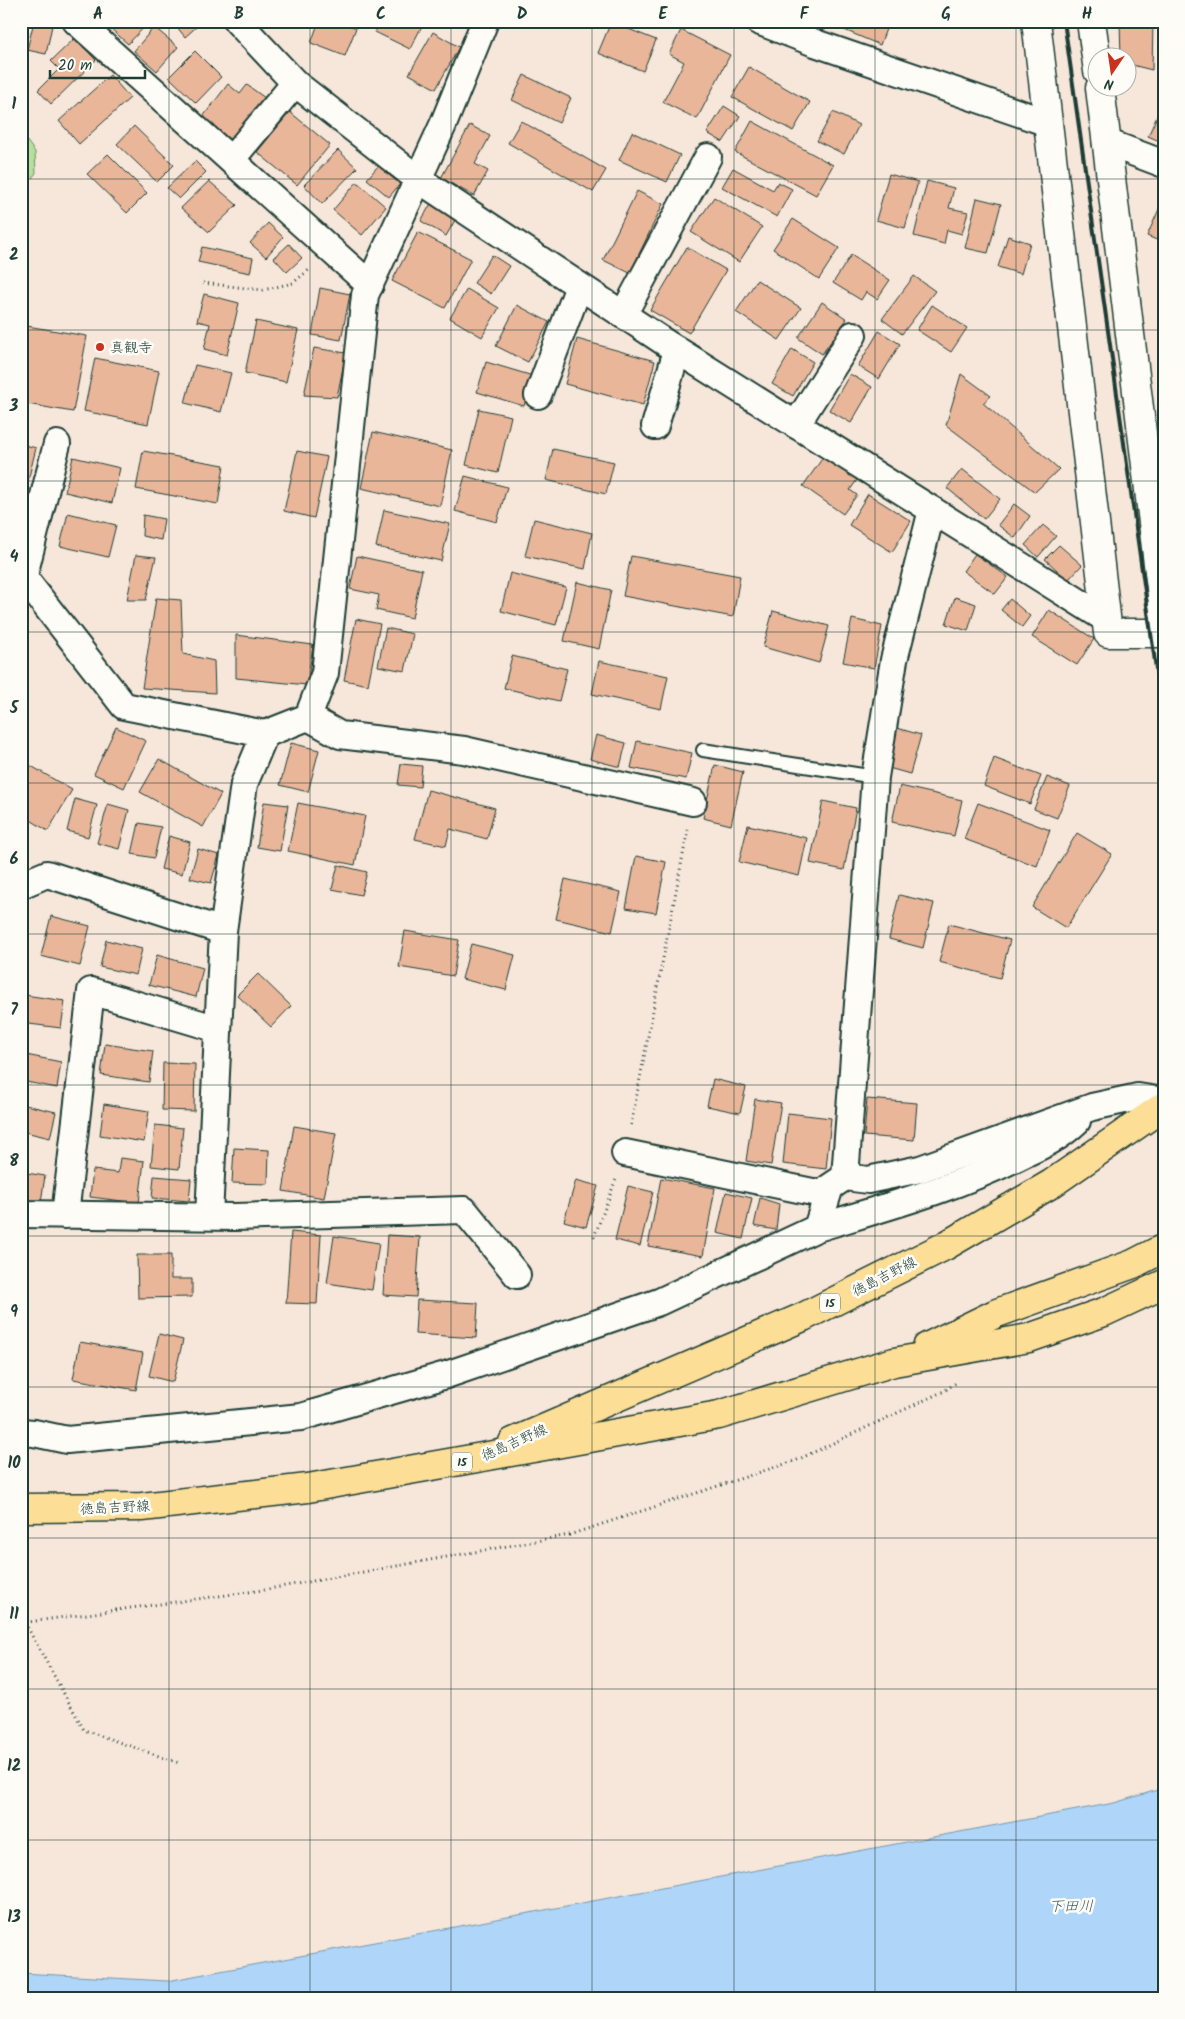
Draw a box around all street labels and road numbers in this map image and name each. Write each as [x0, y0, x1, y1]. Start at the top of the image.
street label: 徳島吉野線 [848, 1251, 921, 1303]
road number: 15 [820, 1294, 840, 1312]
street label: 徳島吉野線 [478, 1419, 551, 1467]
road number: 15 [452, 1452, 472, 1471]
street label: 徳島吉野線 [80, 1495, 151, 1521]

